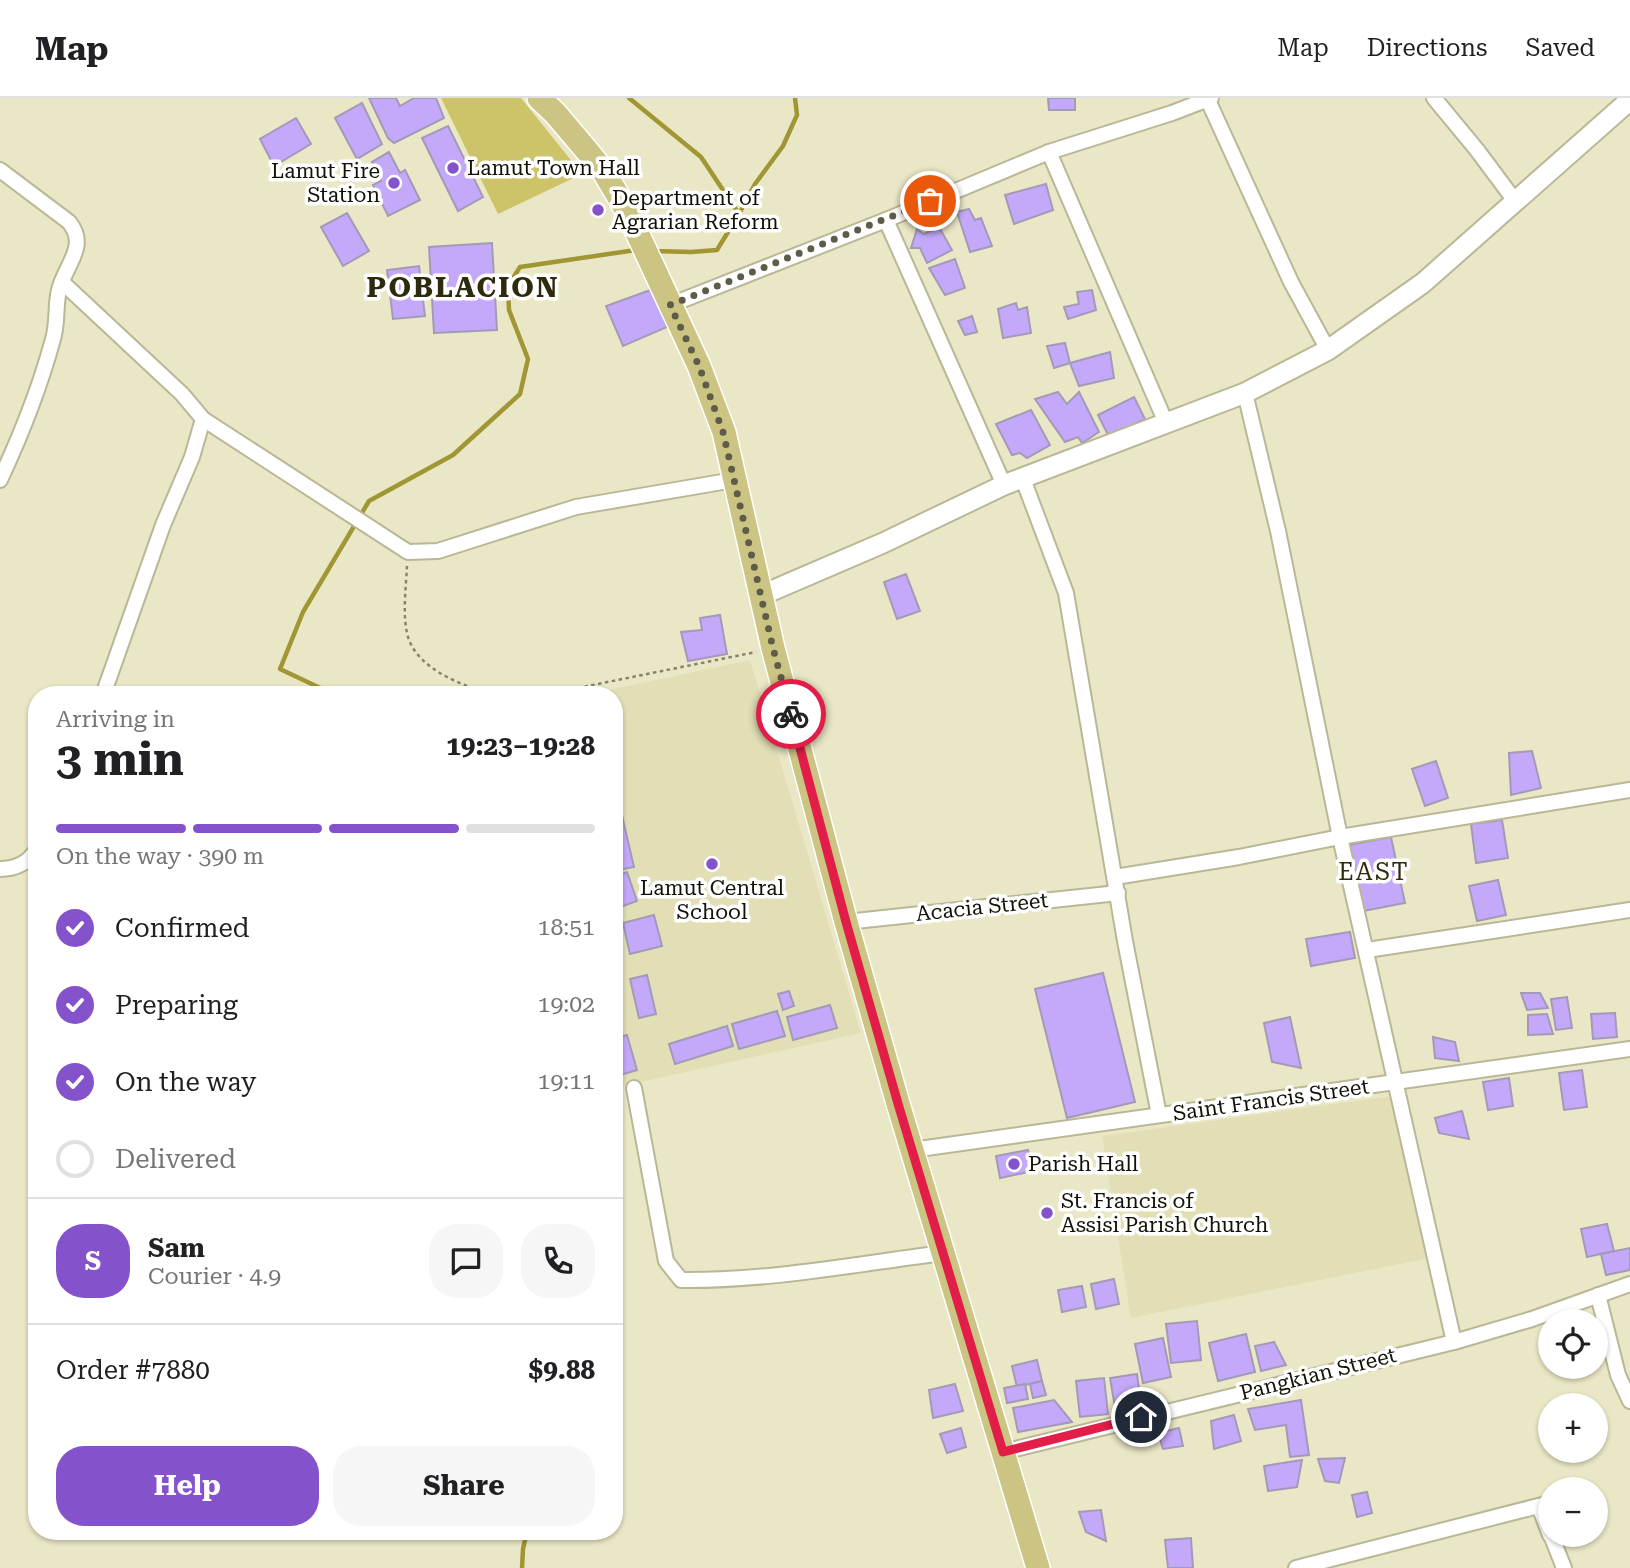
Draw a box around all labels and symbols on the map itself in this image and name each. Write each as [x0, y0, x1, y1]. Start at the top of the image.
place label: Lamut Town Hall [467, 156, 640, 180]
place label: Lamut Fire Station [271, 159, 380, 207]
marker: Lamut Town Hall [445, 160, 461, 176]
pin [900, 171, 960, 231]
marker: Lamut Fire Station [386, 175, 402, 191]
place label: Department of Agrarian Reform [612, 186, 779, 234]
marker: Department of Agrarian Reform [590, 202, 606, 218]
district label: POBLACION [366, 271, 560, 304]
courier [756, 679, 826, 749]
marker: Lamut Central School [704, 856, 720, 872]
district label: EAST [1338, 858, 1410, 886]
place label: Lamut Central School [640, 876, 785, 924]
street label: Acacia Street [915, 888, 1050, 926]
street label: Saint Francis Street [1171, 1074, 1371, 1126]
place label: Parish Hall [1028, 1152, 1139, 1176]
marker: Parish Hall [1006, 1156, 1022, 1172]
place label: St. Francis of Assisi Parish Church [1061, 1189, 1269, 1237]
marker: St. Francis of Assisi Parish Church [1039, 1205, 1055, 1221]
street label: Pangkian Street [1237, 1343, 1399, 1405]
pin [1111, 1387, 1171, 1447]

